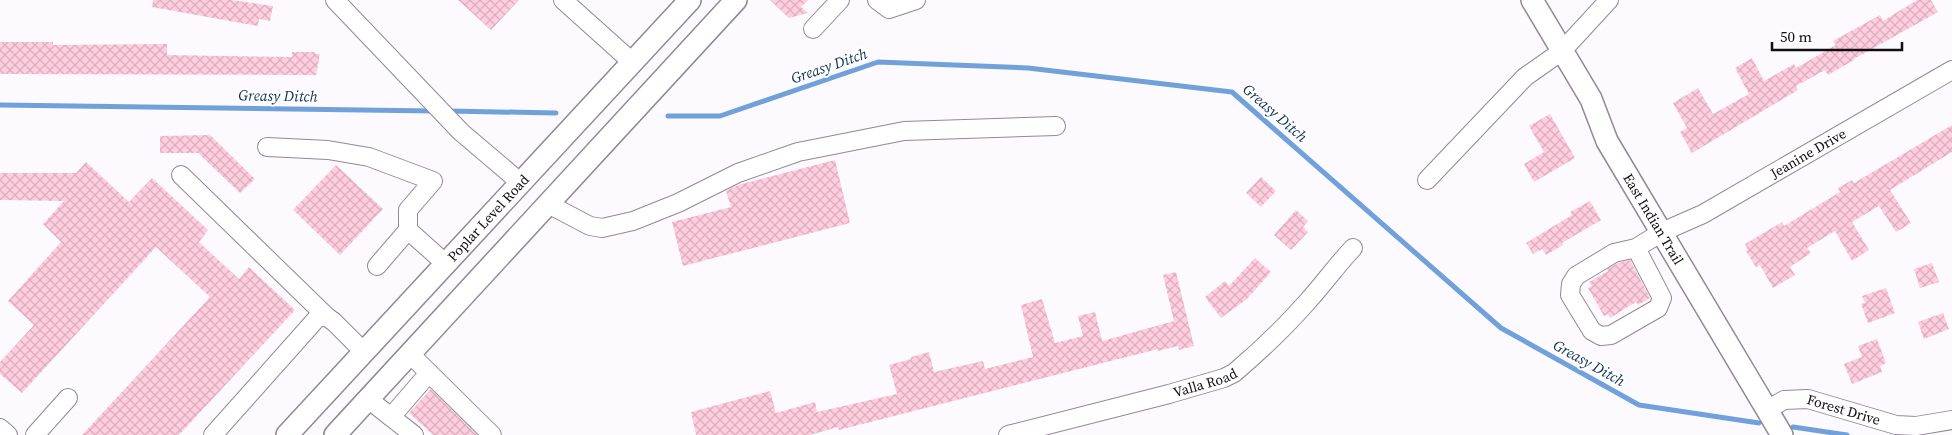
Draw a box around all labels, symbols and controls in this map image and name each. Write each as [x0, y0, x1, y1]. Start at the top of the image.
scale bar [1772, 20, 1902, 52]
text: 50 m [1780, 26, 1812, 47]
water label: Greasy Ditch [788, 43, 870, 88]
water label: Greasy Ditch [1239, 79, 1312, 147]
water label: Greasy Ditch [238, 84, 318, 107]
street label: Jeanine Drive [1766, 123, 1850, 184]
street label: Poplar Level Road [443, 170, 534, 266]
street label: East Indian Trail [1618, 170, 1688, 268]
water label: Greasy Ditch [1549, 334, 1629, 391]
street label: Valla Road [1171, 363, 1241, 402]
street label: Forest Drive [1805, 389, 1883, 430]

